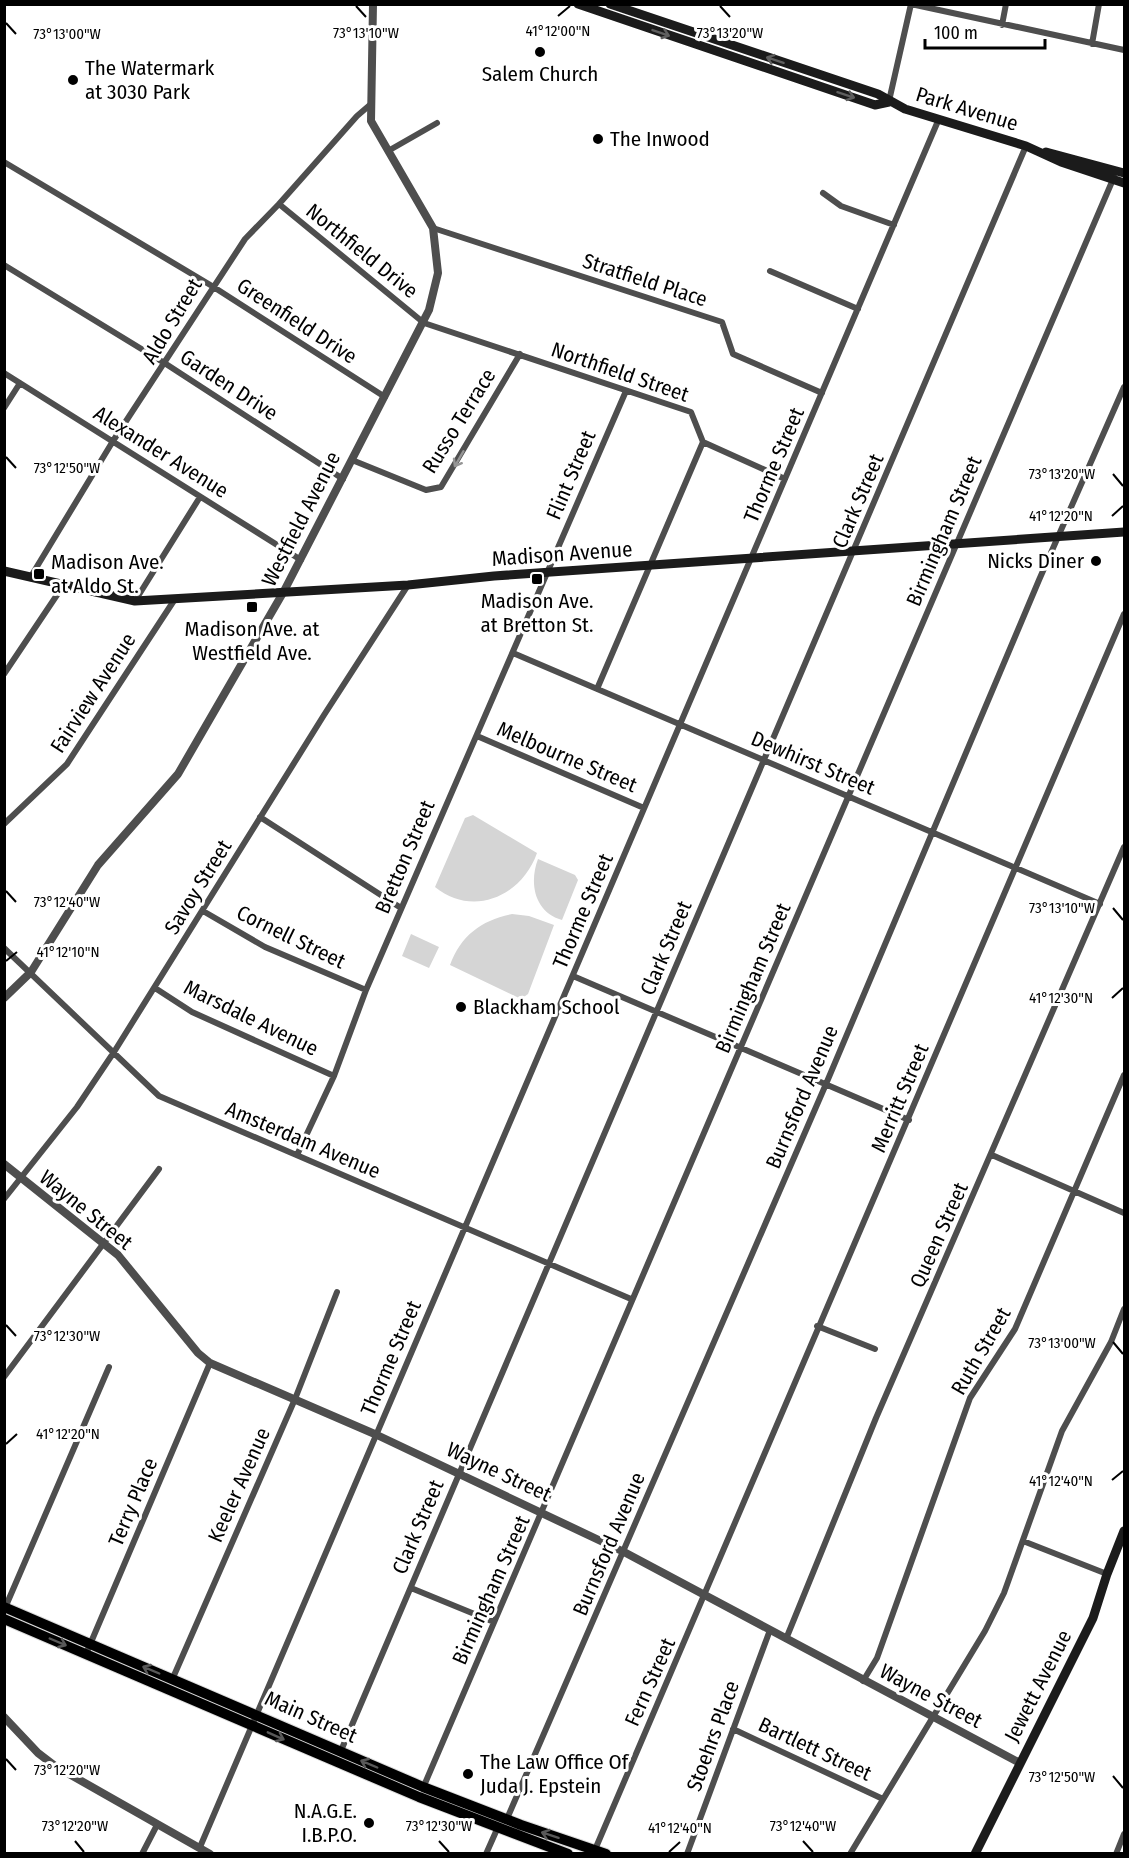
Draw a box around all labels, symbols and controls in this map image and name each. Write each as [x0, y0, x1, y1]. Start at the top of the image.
scale bar [925, 12, 1045, 50]
text: 41°12'00"N [526, 22, 590, 40]
text: 100 m [934, 22, 978, 44]
text: 73°13'10"W [333, 24, 399, 42]
text: 73°13'20"W [697, 24, 763, 42]
text: 73°13'00"W [33, 25, 101, 43]
one-way arrow [651, 29, 670, 40]
marker: Salem Church [533, 45, 547, 59]
one-way arrow [766, 53, 785, 64]
place label: The Watermark at 3030 Park [85, 55, 215, 105]
place label: Salem Church [482, 61, 598, 87]
marker: The Watermark at 3030 Park [66, 73, 80, 87]
street label: Park Avenue [913, 81, 1021, 137]
one-way arrow [836, 90, 855, 101]
place label: The Inwood [610, 126, 710, 152]
marker: The Inwood [591, 132, 605, 146]
street label: Northfield Drive [301, 198, 423, 304]
street label: Stratfield Place [579, 248, 711, 312]
street label: Aldo Street [136, 273, 208, 369]
street label: Greenfield Drive [232, 273, 362, 369]
street label: Northfield Street [548, 336, 692, 408]
street label: Garden Drive [175, 344, 283, 426]
street label: Russo Terrace [417, 364, 501, 478]
street label: Alexander Avenue [89, 400, 233, 504]
street label: Thorme Street [738, 404, 810, 526]
street label: Flint Street [541, 426, 601, 524]
street label: Westfield Avenue [256, 447, 346, 591]
one-way arrow [453, 450, 465, 467]
street label: Clark Street [827, 450, 890, 552]
street label: Birmingham Street [901, 452, 987, 610]
text: 73°12'50"W [34, 459, 100, 477]
text: 73°13'20"W [1029, 465, 1095, 483]
text: 41°12'20"N [1029, 507, 1093, 525]
street label: Madison Avenue [491, 536, 633, 572]
place label: Nicks Diner [987, 548, 1085, 574]
place label: Madison Ave. at Aldo St. [51, 549, 164, 599]
marker: Nicks Diner [1089, 554, 1103, 568]
marker: Madison Ave. at Aldo St. [32, 567, 46, 581]
marker: Madison Ave. at Bretton St. [530, 572, 544, 586]
place label: Madison Ave. at Bretton St. [481, 588, 593, 638]
marker: Madison Ave. at Westfield Ave. [245, 600, 259, 614]
place label: Madison Ave. at Westfield Ave. [185, 616, 320, 666]
street label: Fairview Avenue [45, 628, 141, 758]
street label: Melbourne Street [493, 716, 641, 798]
street label: Dewhirst Street [747, 725, 879, 801]
street label: Bretton Street [369, 796, 441, 918]
street label: Savoy Street [159, 835, 237, 939]
street label: Thorme Street [547, 850, 619, 972]
text: 73°12'40"W [34, 893, 100, 911]
street label: Clark Street [635, 897, 698, 999]
street label: Birmingham Street [710, 899, 796, 1057]
text: 73°13'10"W [1029, 899, 1095, 917]
street label: Cornell Street [232, 900, 350, 975]
text: 41°12'10"N [36, 943, 100, 961]
street label: Marsdale Avenue [179, 974, 323, 1062]
text: 41°12'30"N [1029, 989, 1093, 1007]
place label: Blackham School [473, 994, 620, 1020]
marker: Blackham School [454, 1000, 468, 1014]
street label: Burnsford Avenue [760, 1021, 844, 1173]
street label: Merritt Street [865, 1040, 935, 1156]
street label: Amsterdam Avenue [222, 1096, 384, 1184]
street label: Wayne Street [34, 1165, 138, 1256]
street label: Queen Street [904, 1178, 974, 1292]
street label: Thorme Street [355, 1297, 427, 1419]
street label: Ruth Street [946, 1302, 1017, 1399]
text: 73°12'30"W [34, 1327, 100, 1345]
text: 73°13'00"W [1028, 1334, 1096, 1352]
street label: Keeler Avenue [202, 1424, 276, 1546]
text: 41°12'20"N [36, 1425, 100, 1443]
street label: Wayne Street [443, 1436, 556, 1508]
street label: Terry Place [103, 1454, 163, 1550]
street label: Burnsford Avenue [567, 1468, 651, 1620]
text: 41°12'40"N [1029, 1472, 1093, 1490]
street label: Clark Street [387, 1476, 450, 1578]
street label: Birmingham Street [446, 1511, 536, 1669]
street label: Jewett Avenue [999, 1626, 1077, 1746]
street label: Fern Street [619, 1634, 681, 1730]
one-way arrow [49, 1637, 67, 1649]
street label: Wayne Street [875, 1658, 987, 1734]
one-way arrow [142, 1664, 161, 1675]
street label: Stoehrs Place [681, 1677, 745, 1795]
street label: Main Street [261, 1685, 361, 1749]
street label: Bartlett Street [754, 1711, 876, 1787]
one-way arrow [267, 1730, 285, 1742]
place label: The Law Office Of Juda J. Epstein [480, 1749, 630, 1799]
one-way arrow [360, 1758, 378, 1769]
text: 73°12'20"W [34, 1761, 100, 1779]
marker: The Law Office Of Juda J. Epstein [461, 1767, 475, 1781]
text: 73°12'50"W [1029, 1768, 1095, 1786]
place label: N.A.G.E. I.B.P.O. [294, 1798, 357, 1848]
marker: N.A.G.E. I.B.P.O. [362, 1816, 376, 1830]
text: 73°12'20"W [42, 1817, 108, 1835]
text: 73°12'30"W [406, 1817, 472, 1835]
text: 73°12'40"W [770, 1817, 836, 1835]
text: 41°12'40"N [648, 1819, 712, 1837]
one-way arrow [541, 1828, 560, 1839]

